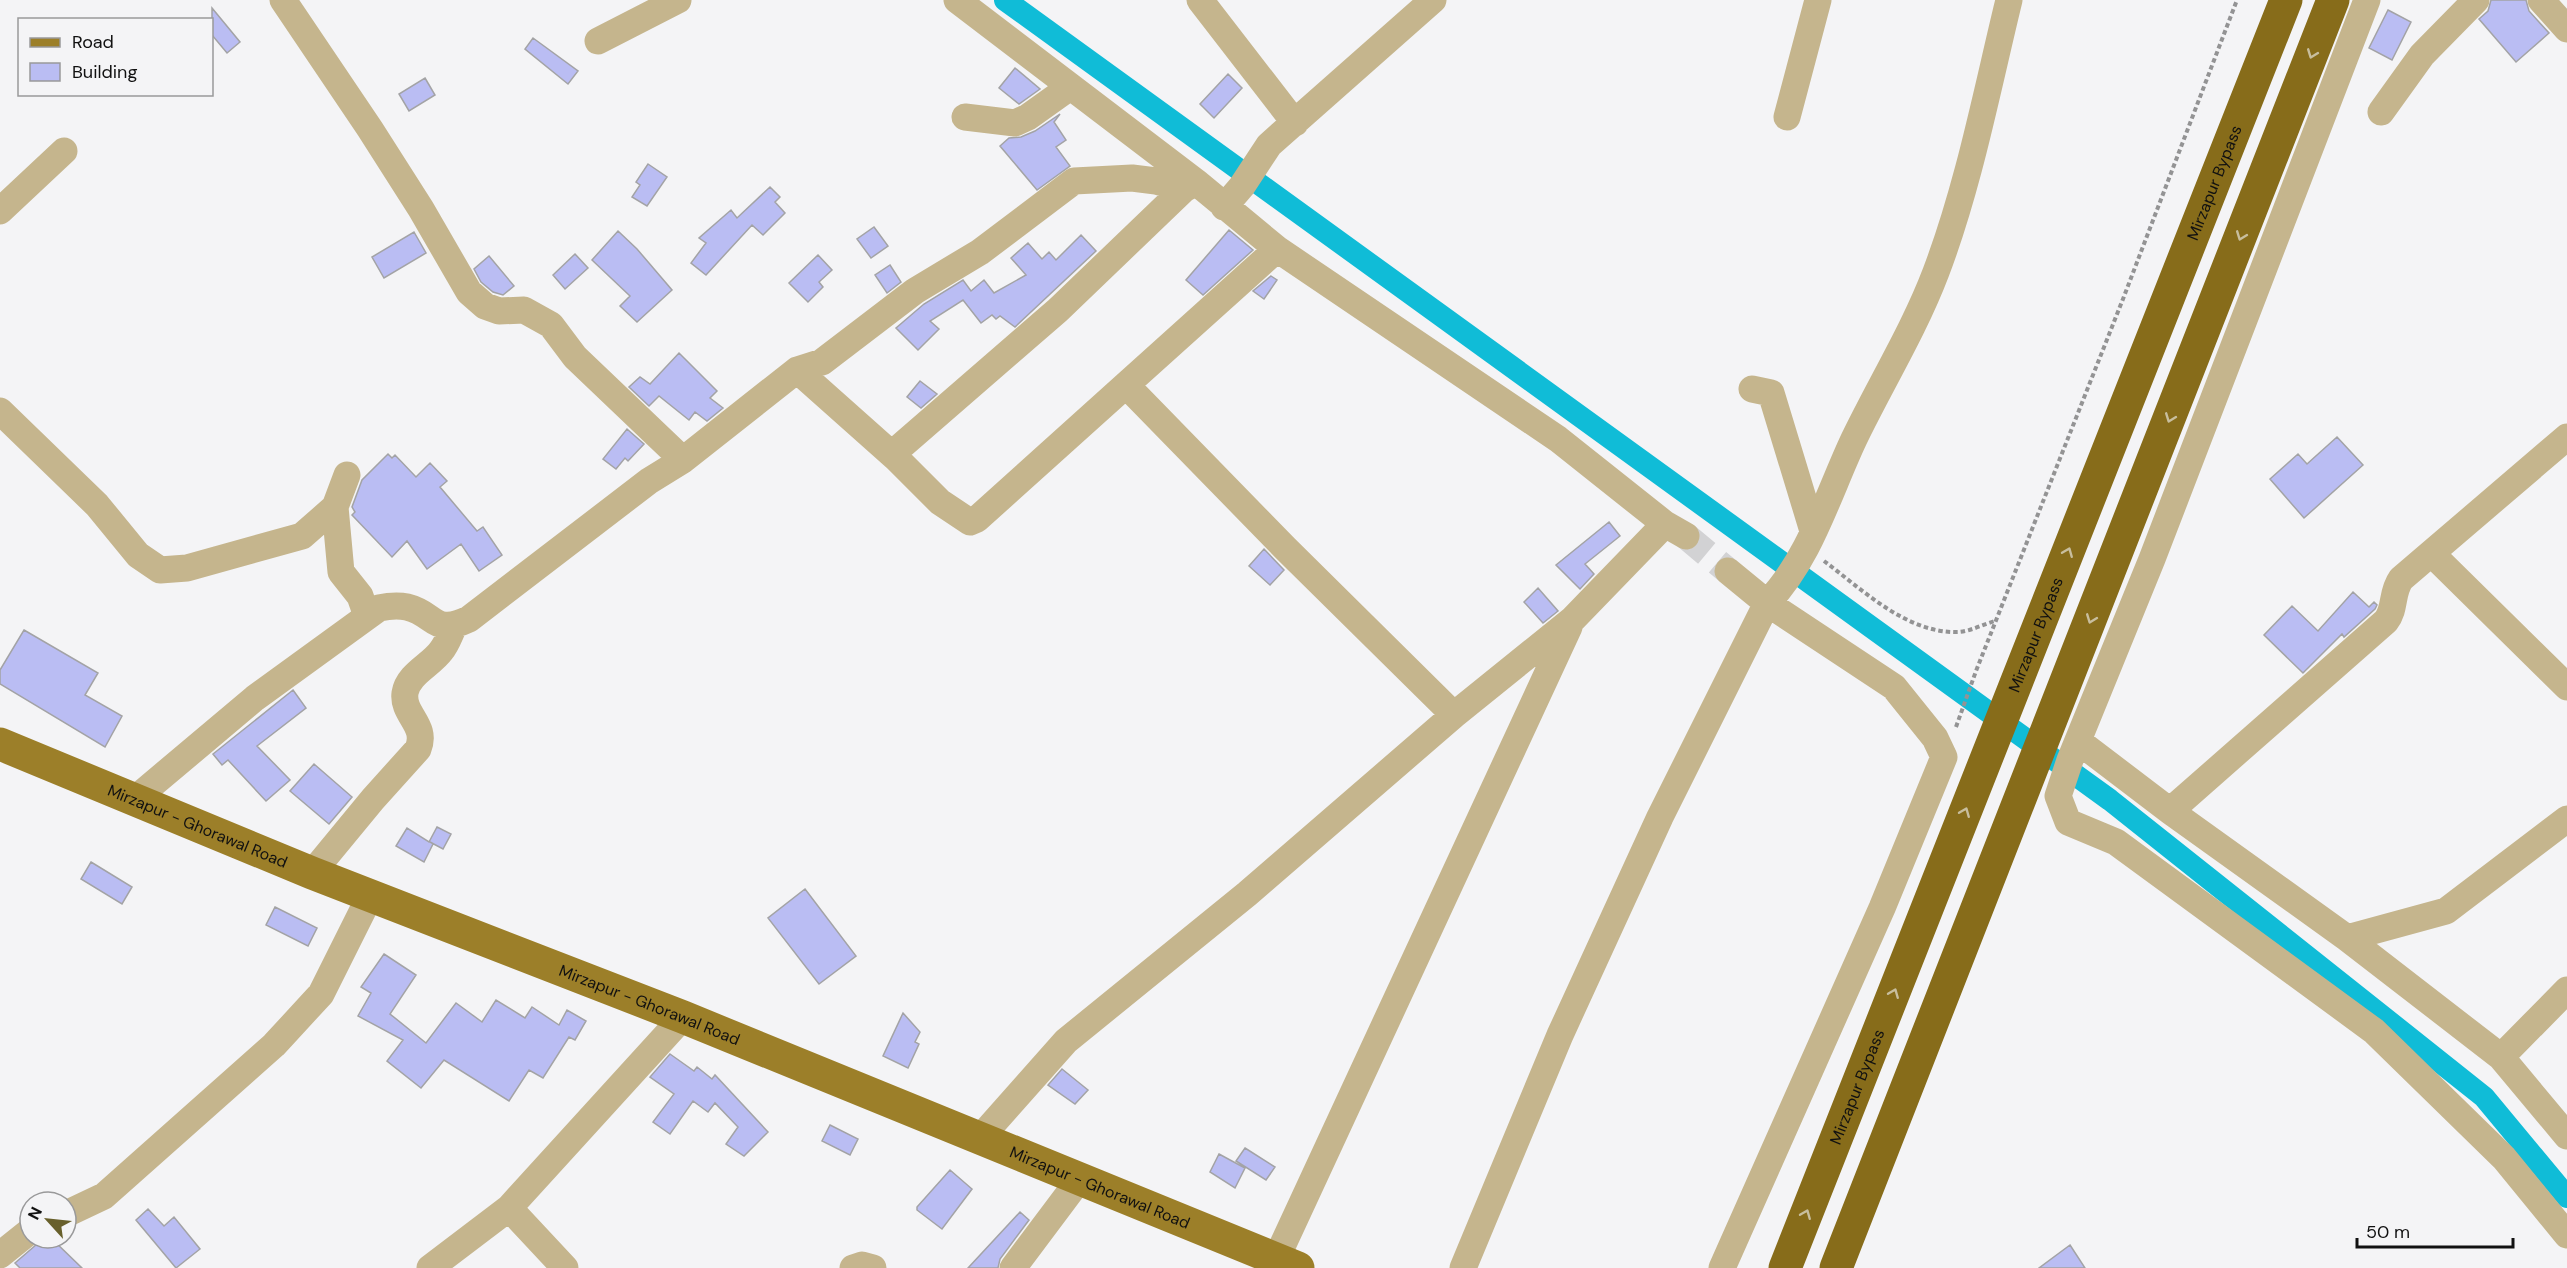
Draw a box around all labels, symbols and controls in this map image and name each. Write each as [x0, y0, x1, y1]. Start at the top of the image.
legend [18, 18, 213, 96]
text: Road [72, 30, 114, 54]
one-way arrow [2307, 48, 2319, 59]
text: Building [72, 60, 137, 84]
street label: Mirzapur Bypass [2182, 122, 2246, 243]
one-way arrow [2236, 230, 2248, 241]
one-way arrow [2164, 412, 2177, 422]
one-way arrow [2061, 548, 2073, 559]
street label: Mirzapur Bypass [2004, 574, 2068, 695]
one-way arrow [2086, 612, 2098, 623]
street label: Mirzapur - Ghorawal Road [105, 780, 291, 873]
one-way arrow [1958, 807, 1970, 818]
street label: Mirzapur - Ghorawal Road [556, 960, 743, 1050]
one-way arrow [1886, 988, 1899, 999]
street label: Mirzapur Bypass [1825, 1026, 1889, 1147]
street label: Mirzapur - Ghorawal Road [1007, 1142, 1193, 1234]
north arrow [18, 1190, 78, 1250]
text: N [23, 1203, 47, 1223]
one-way arrow [1799, 1209, 1812, 1219]
scale bar [2357, 1211, 2513, 1249]
text: 50 m [2366, 1220, 2410, 1244]

